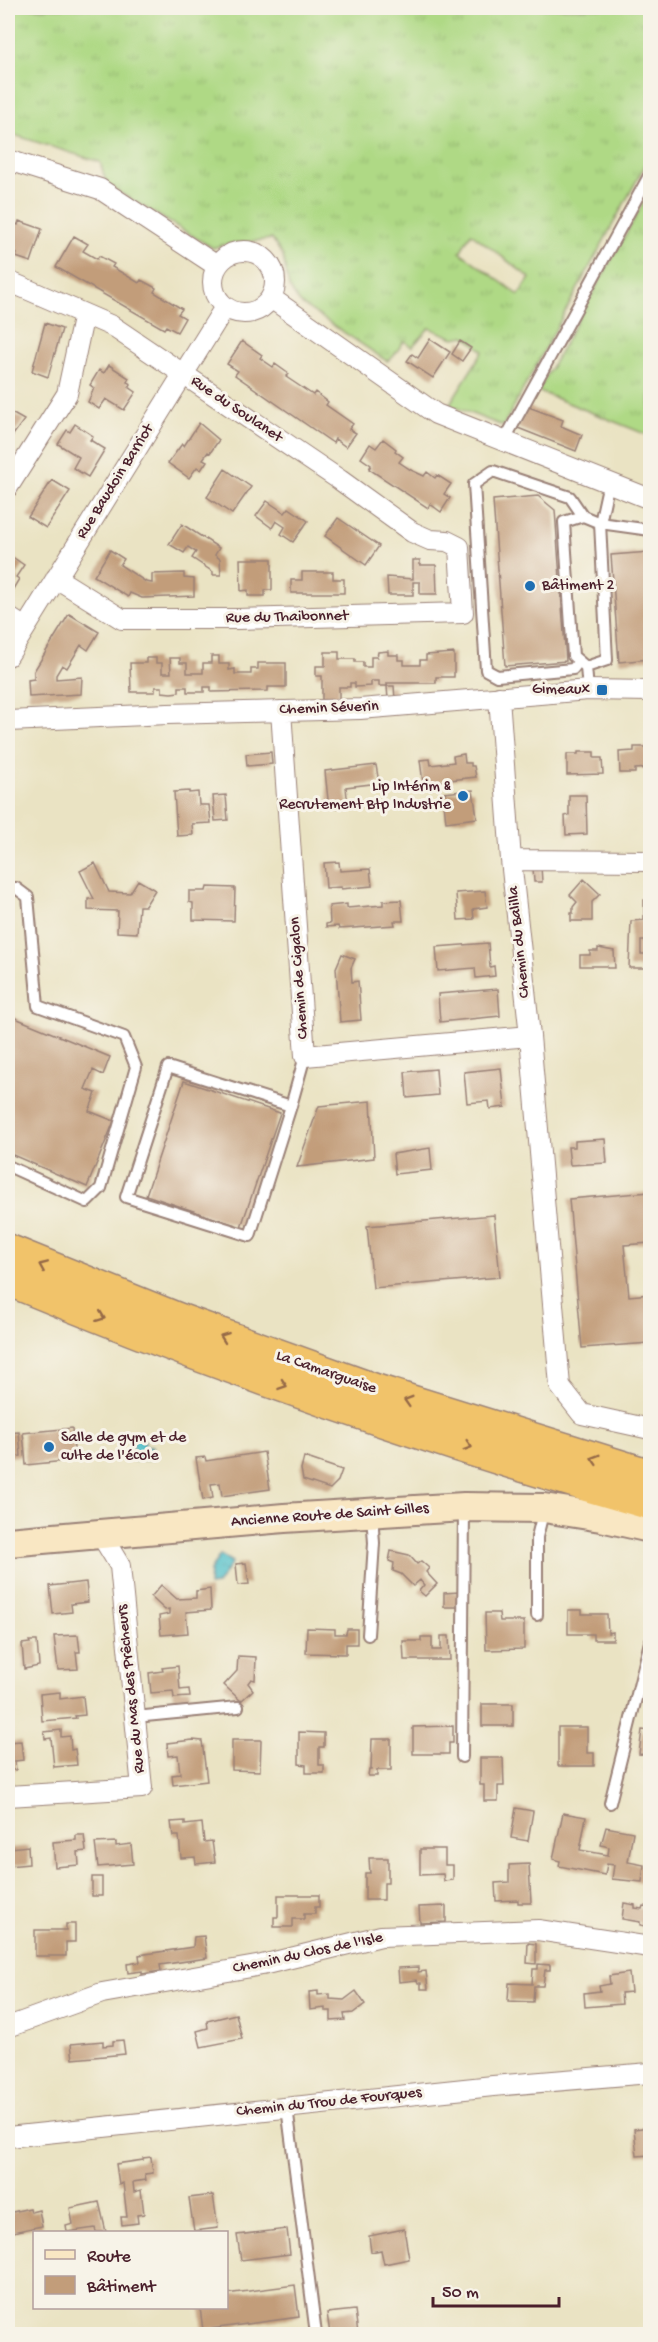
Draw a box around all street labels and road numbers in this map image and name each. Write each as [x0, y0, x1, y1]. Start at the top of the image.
street label: Rue du Soulanet [186, 372, 287, 449]
street label: Rue Baudoin Barriot [73, 420, 160, 543]
street label: Rue du Thaibonnet [226, 607, 350, 629]
street label: Chemin Séverin [279, 698, 379, 720]
street label: Chemin du Balilla [505, 884, 535, 999]
street label: Chemin de Cigalon [286, 916, 314, 1040]
street label: La Camarguaise [273, 1347, 379, 1399]
street label: Ancienne Route de Saint Gilles [231, 1500, 431, 1532]
street label: Rue du Mas des Prêcheurs [114, 1603, 150, 1774]
street label: Chemin du Clos de l'Isle [231, 1929, 386, 1979]
street label: Chemin du Trou de Fourques [235, 2084, 424, 2122]

